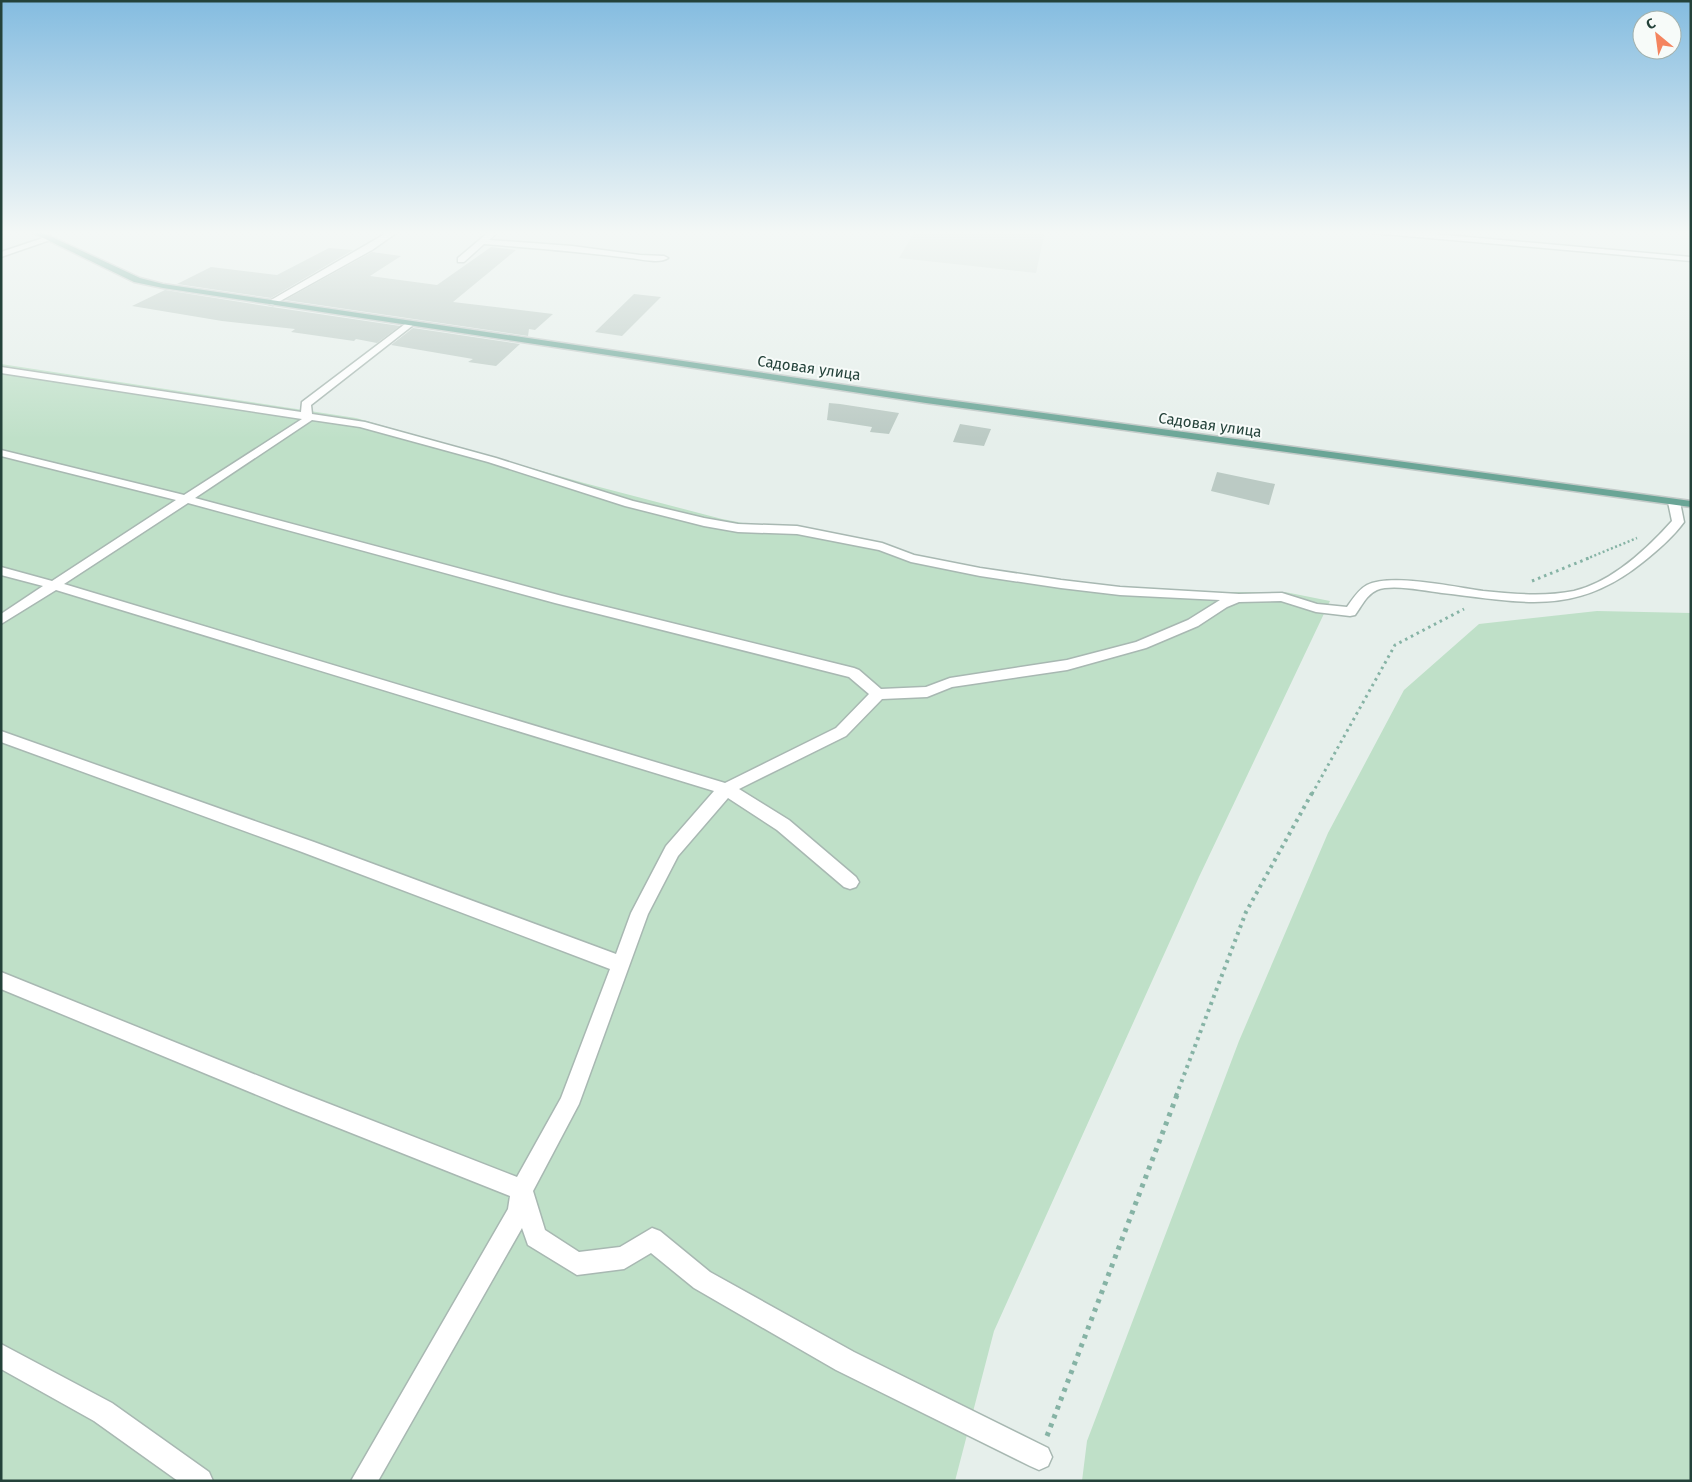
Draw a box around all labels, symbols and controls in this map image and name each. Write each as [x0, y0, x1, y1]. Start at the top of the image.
north arrow [1632, 10, 1682, 60]
text: С [1643, 15, 1659, 33]
street label: Садовая улица [756, 352, 862, 384]
street label: Садовая улица [1157, 409, 1263, 441]

